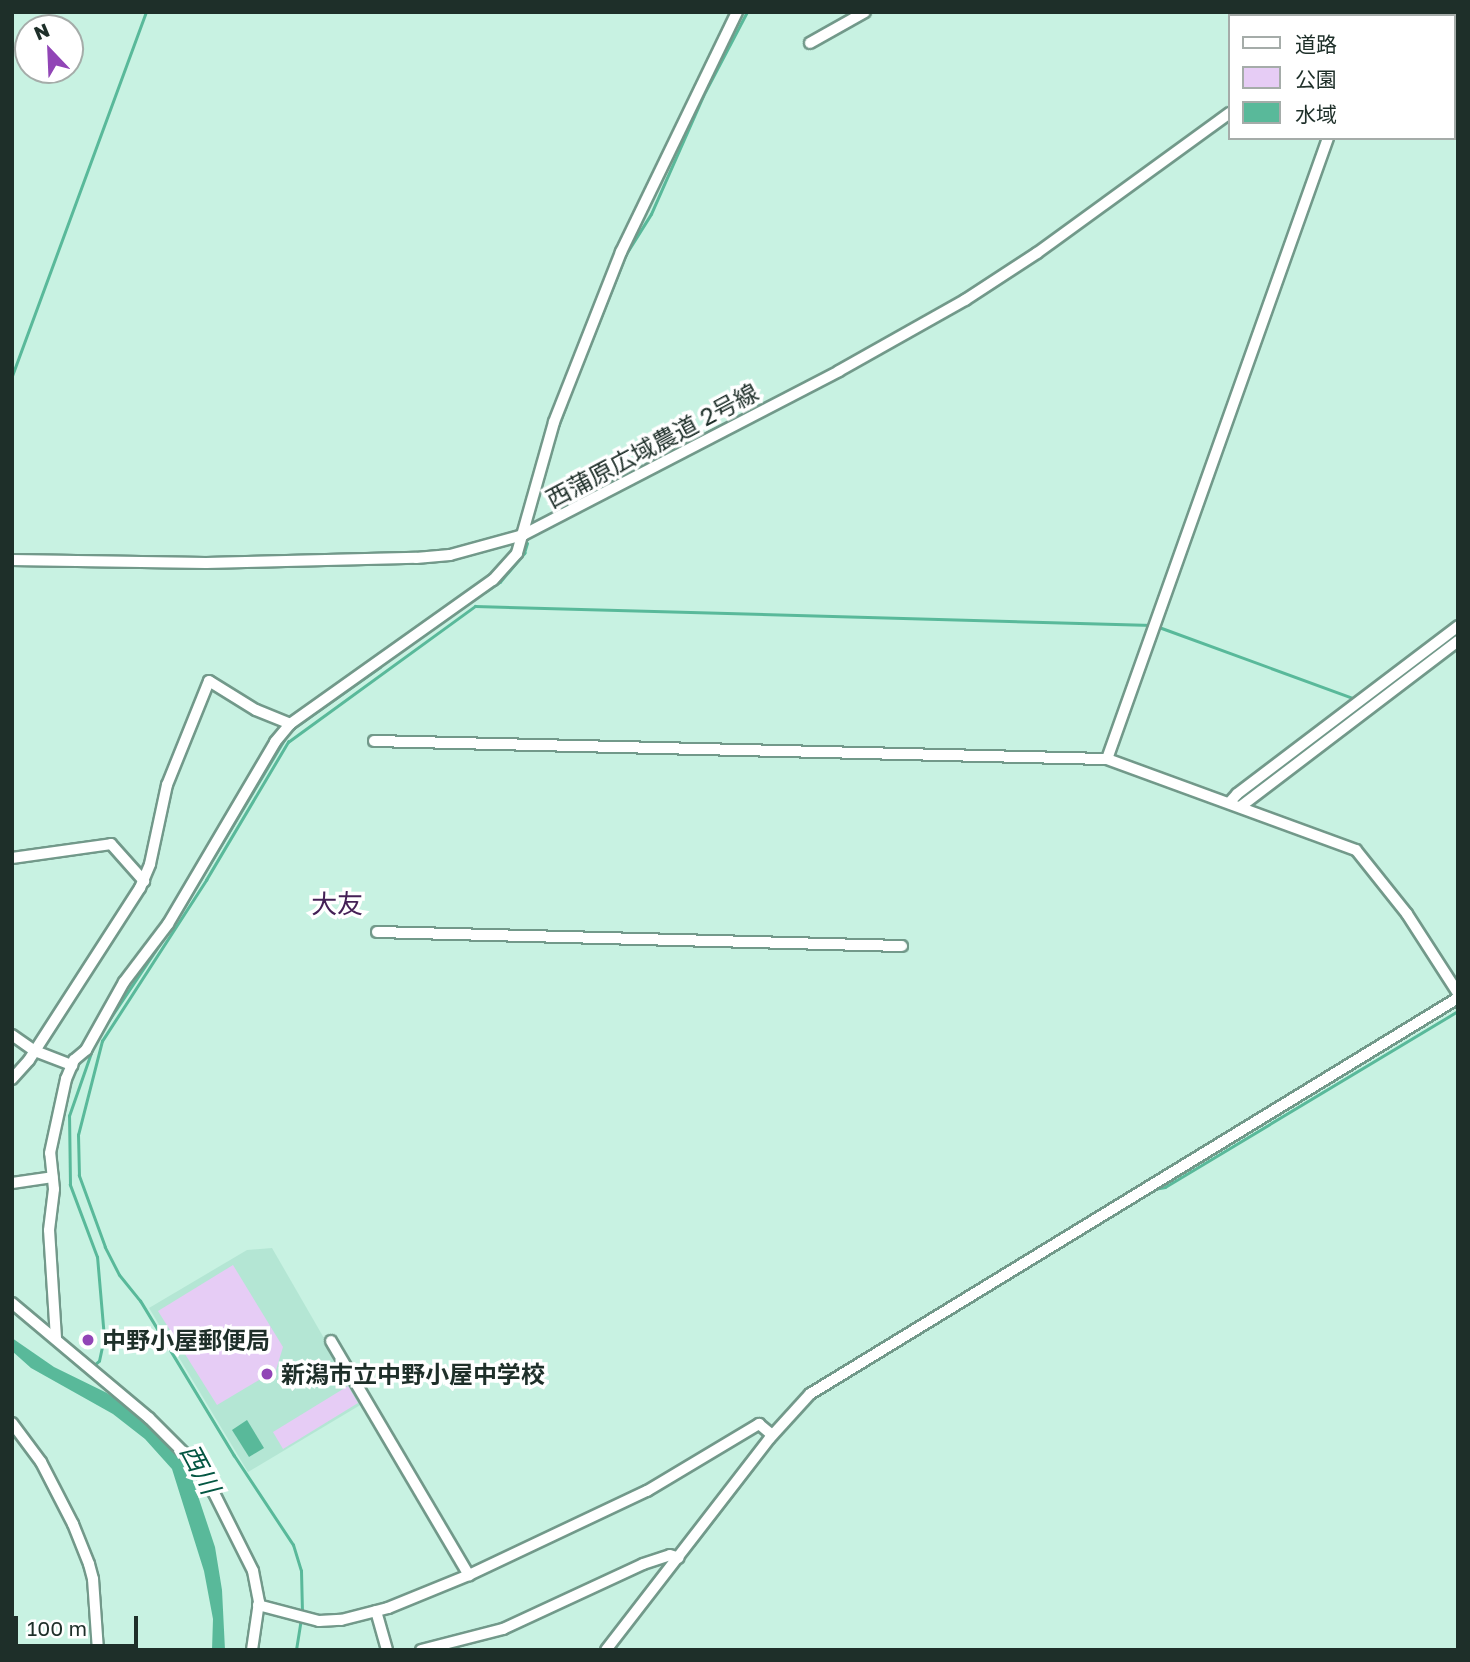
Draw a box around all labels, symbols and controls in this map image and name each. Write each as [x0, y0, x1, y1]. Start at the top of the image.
north arrow [14, 14, 84, 84]
legend [1228, 14, 1456, 140]
text: N [30, 18, 53, 44]
text: 道路 [1295, 31, 1337, 57]
text: 公園 [1295, 66, 1337, 92]
text: 水域 [1295, 101, 1337, 127]
street label: 西蒲原広域農道 2号線 [541, 377, 763, 513]
district label: 大友 [311, 888, 363, 920]
place label: 中野小屋郵便局 [102, 1326, 270, 1354]
marker: 中野小屋郵便局 [80, 1332, 96, 1348]
place label: 新潟市立中野小屋中学校 [281, 1360, 545, 1388]
marker: 新潟市立中野小屋中学校 [259, 1366, 275, 1382]
water label: 西川 [174, 1439, 226, 1499]
scale bar [18, 1602, 142, 1646]
text: 100 m [27, 1615, 87, 1641]

